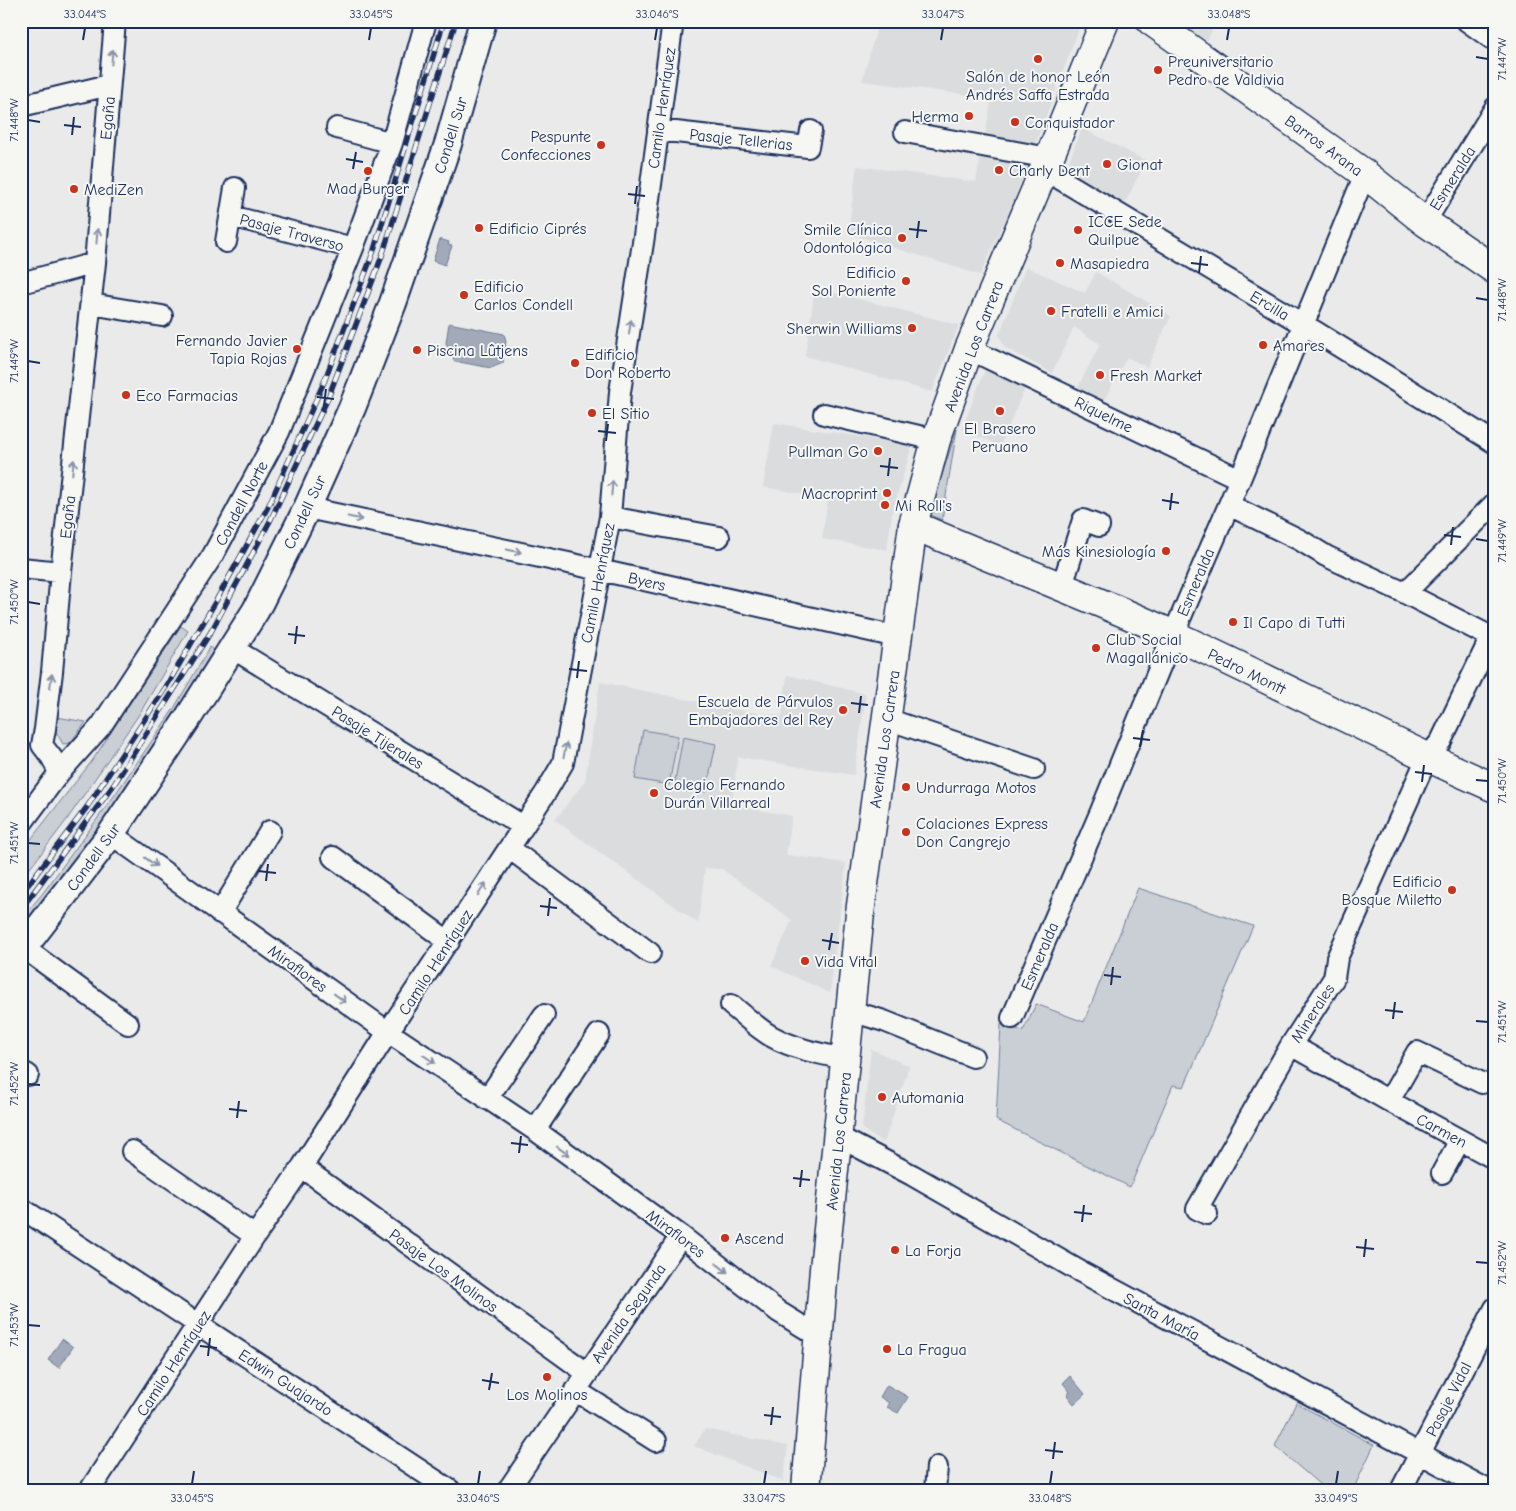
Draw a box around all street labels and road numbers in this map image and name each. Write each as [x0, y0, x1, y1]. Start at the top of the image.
street label: Camilo Henríquez [645, 46, 679, 170]
street label: Condell Sur [431, 94, 471, 176]
street label: Egaña [97, 96, 119, 141]
street label: Barros Arana [1281, 112, 1366, 180]
street label: Pasaje Tellerias [688, 126, 794, 154]
street label: Esmeralda [1426, 143, 1480, 214]
street label: Pasaje Traverso [238, 210, 346, 256]
street label: Avenida Los Carrera [941, 278, 1007, 415]
street label: Ercilla [1247, 287, 1292, 324]
street label: Riquelme [1072, 393, 1136, 437]
street label: Condell Norte [212, 458, 272, 549]
street label: Condell Sur [280, 472, 330, 552]
street label: Egaña [57, 495, 79, 540]
street label: Camilo Henríquez [577, 522, 618, 645]
street label: Esmeralda [1174, 546, 1218, 619]
street label: Byers [626, 569, 668, 595]
street label: Pedro Montt [1205, 645, 1289, 699]
street label: Avenida Los Carrera [866, 669, 904, 809]
street label: Pasaje Tijerales [328, 702, 427, 773]
street label: Condell Sur [63, 820, 125, 895]
street label: Camilo Henríquez [395, 906, 477, 1019]
street label: Esmeralda [1018, 920, 1062, 993]
street label: Miraflores [264, 941, 331, 996]
street label: Minerales [1287, 981, 1339, 1046]
street label: Avenida Los Carrera [823, 1071, 855, 1211]
street label: Carmen [1413, 1110, 1470, 1152]
street label: Miraflores [643, 1206, 708, 1262]
street label: Pasaje Los Molinos [386, 1225, 501, 1316]
street label: Avenida Segunda [588, 1260, 670, 1367]
street label: Santa María [1120, 1289, 1203, 1344]
street label: Camilo Henríquez [133, 1307, 215, 1420]
street label: Edwin Guajardo [235, 1346, 336, 1420]
street label: Pasaje Vidal [1422, 1359, 1475, 1440]

